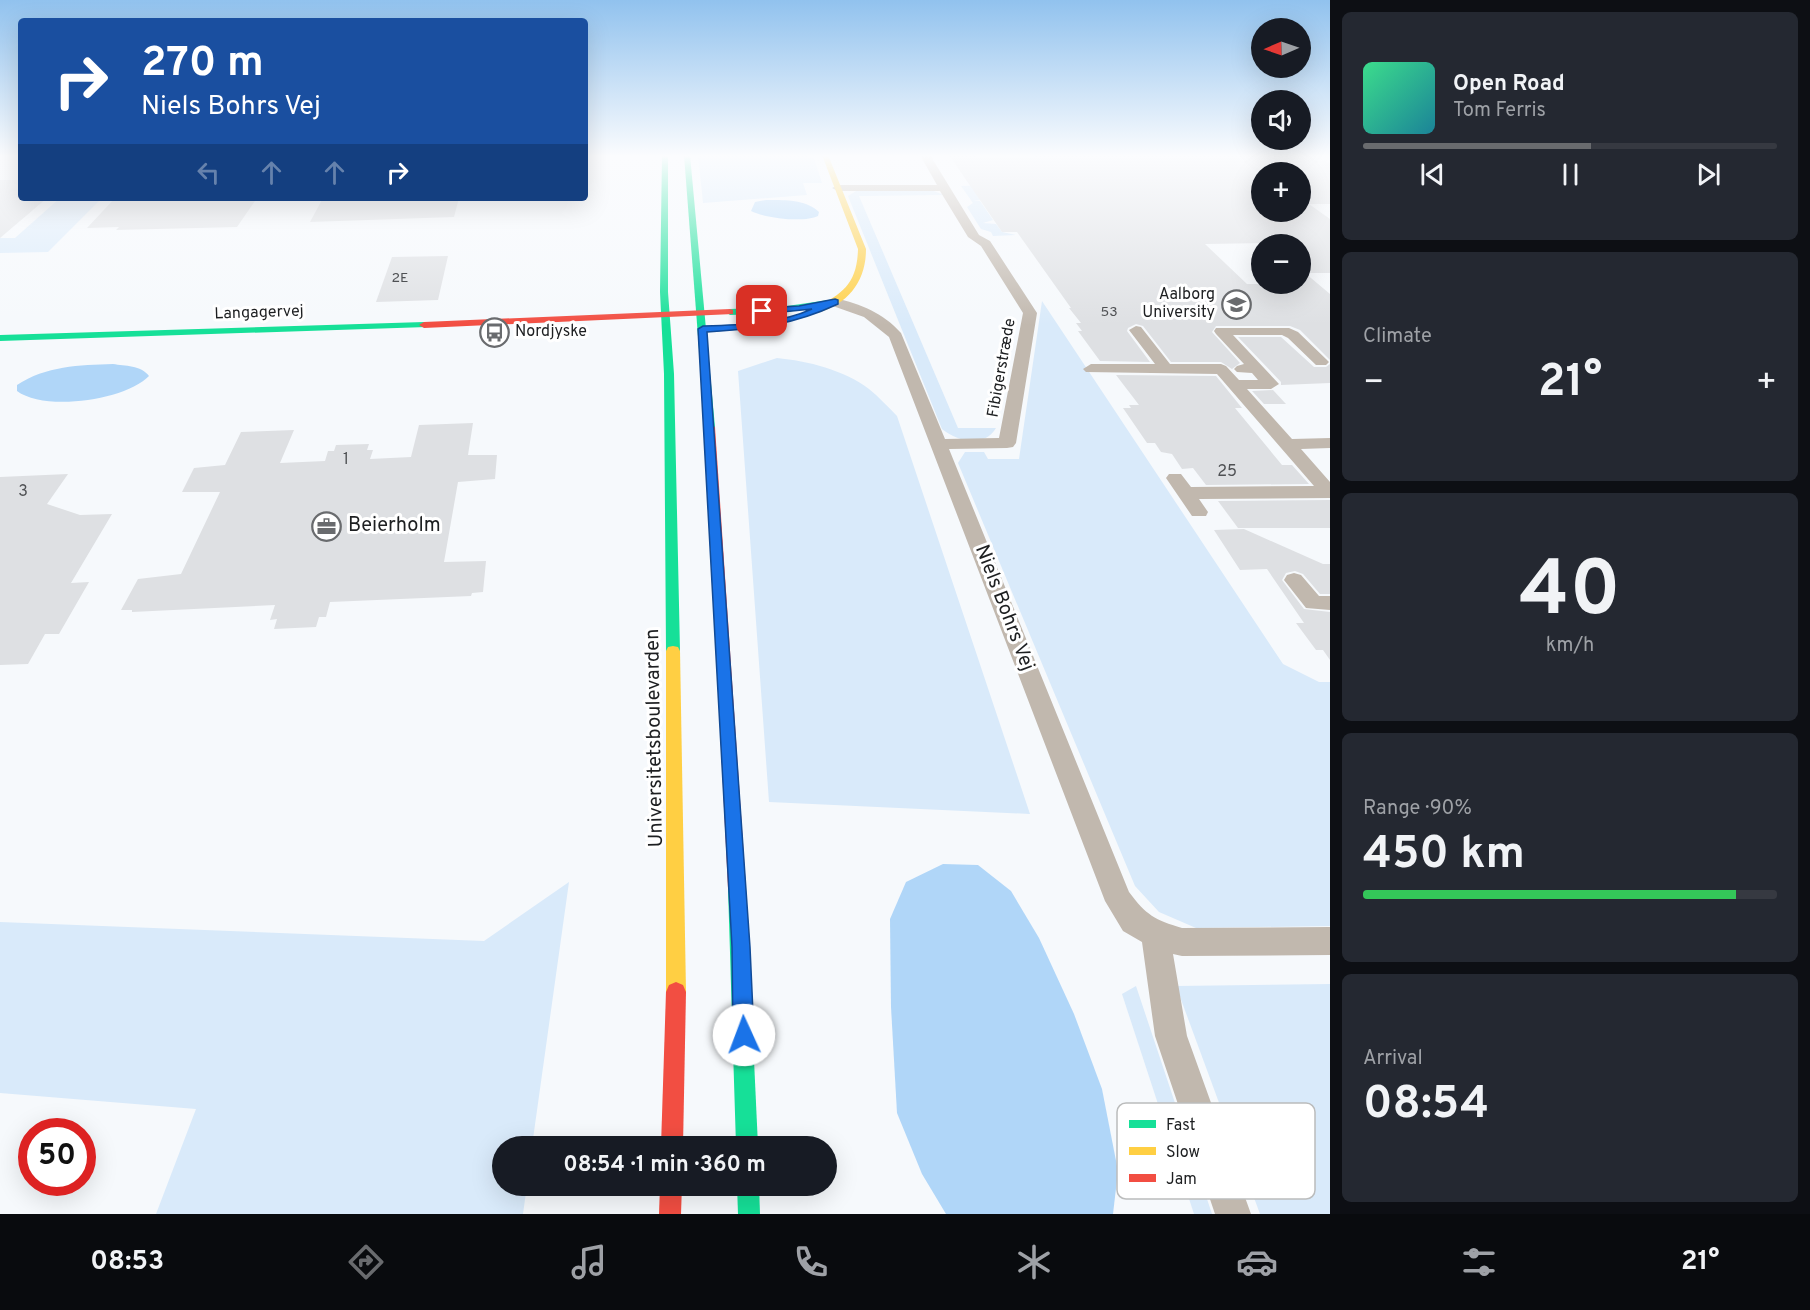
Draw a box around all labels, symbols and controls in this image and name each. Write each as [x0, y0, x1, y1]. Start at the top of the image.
north arrow [1251, 18, 1311, 78]
map controls [1251, 18, 1311, 294]
text: 270 m [141, 38, 264, 91]
icon: right [42, 42, 120, 120]
text: Open Road [1453, 71, 1565, 98]
text: Niels Bohrs Vej [141, 90, 321, 124]
button: sound [1251, 90, 1311, 150]
text: Tom Ferris [1453, 98, 1546, 124]
icon: left [192, 156, 225, 189]
icon: ahead [255, 156, 288, 189]
icon: ahead [318, 156, 351, 189]
icon: right [381, 156, 414, 189]
icon: previous [1416, 158, 1449, 191]
icon: pause [1554, 158, 1587, 191]
icon: next [1692, 158, 1725, 191]
button: + [1251, 162, 1311, 222]
button: − [1251, 234, 1311, 294]
house number: 2E [392, 270, 408, 287]
pin [736, 285, 787, 336]
place label: Aalborg University [1142, 285, 1215, 323]
school or university icon: Aalborg University [1220, 288, 1252, 320]
icon: arrive [745, 294, 778, 327]
street label: Langagervej [214, 301, 304, 325]
house number: 53 [1100, 304, 1118, 321]
bus stop icon: Nordjyske [478, 316, 510, 348]
street label: Fibigerstræde [983, 317, 1021, 419]
place label: Nordjyske [515, 322, 587, 342]
text: Climate [1363, 324, 1432, 350]
text: 21° [1538, 355, 1602, 412]
text: − [1363, 363, 1384, 405]
text: + [1756, 363, 1777, 405]
house number: 1 [343, 450, 349, 470]
house number: 25 [1217, 462, 1237, 482]
house number: 3 [18, 482, 28, 502]
office icon: Beierholm [311, 510, 343, 542]
place label: Beierholm [348, 513, 441, 539]
street label: Niels Bohrs Vej [968, 541, 1040, 675]
text: 40 [1519, 544, 1621, 643]
street label: Universitetsboulevarden [640, 628, 670, 848]
text: km/h [1546, 633, 1594, 659]
text: Range · 90% [1363, 796, 1472, 822]
text: 450 km [1363, 827, 1525, 884]
position arrow [712, 1003, 776, 1067]
text: Arrival [1363, 1046, 1423, 1072]
text: 08:54 [1363, 1077, 1489, 1134]
legend [1117, 1103, 1315, 1199]
text: Fast [1166, 1116, 1196, 1136]
speed limit sign: 50 [18, 1118, 96, 1196]
text: Slow [1166, 1143, 1200, 1163]
text: 08:54 · 1 min · 360 m [563, 1152, 766, 1179]
text: Jam [1166, 1170, 1197, 1190]
icon: directions [345, 1241, 387, 1283]
icon: music [568, 1241, 610, 1283]
icon: phone [790, 1241, 832, 1283]
icon: climate [1013, 1241, 1055, 1283]
icon: car [1236, 1241, 1278, 1283]
icon: filters [1458, 1241, 1500, 1283]
text: 08:53 [90, 1245, 164, 1279]
text: 21° [1681, 1245, 1720, 1279]

